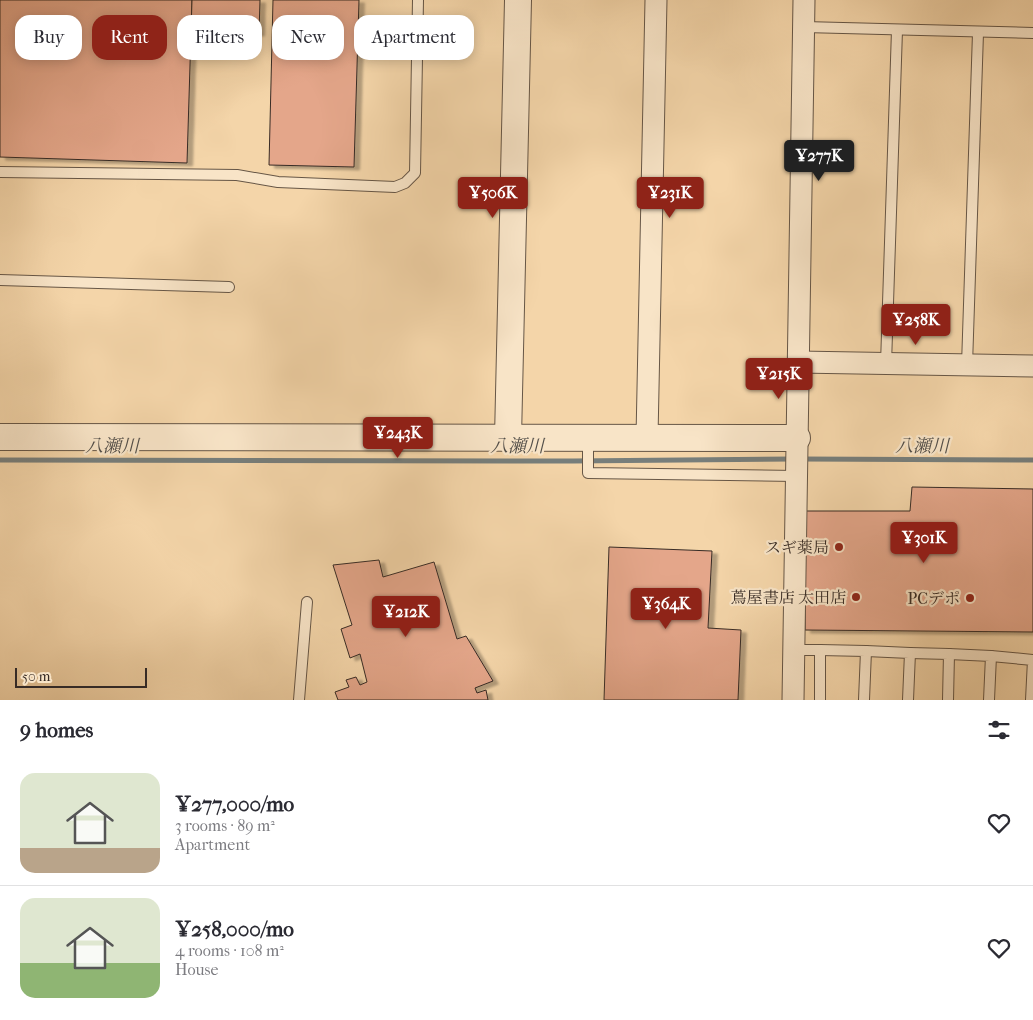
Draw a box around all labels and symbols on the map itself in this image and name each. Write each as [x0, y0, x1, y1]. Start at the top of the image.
pin: ¥277K [784, 140, 854, 182]
pin: ¥506K [458, 176, 528, 219]
pin: ¥231K [635, 176, 705, 219]
pin: ¥258K [881, 304, 951, 346]
pin: ¥215K [744, 358, 814, 400]
pin: ¥243K [363, 416, 433, 459]
water label: 八瀬川 [85, 436, 141, 457]
water label: 八瀬川 [490, 436, 546, 457]
water label: 八瀬川 [895, 436, 951, 457]
pin: ¥301K [889, 522, 959, 564]
place label: スギ薬局 [765, 538, 829, 557]
marker: スギ薬局 [833, 541, 845, 553]
pin: ¥364K [631, 588, 701, 630]
place label: 蔦屋書店 太田店 [731, 588, 846, 607]
place label: PCデポ [908, 589, 960, 608]
marker: 蔦屋書店 太田店 [850, 591, 862, 603]
marker: PCデポ [964, 592, 976, 604]
pin: ¥212K [371, 596, 441, 638]
scale bar [15, 665, 148, 688]

